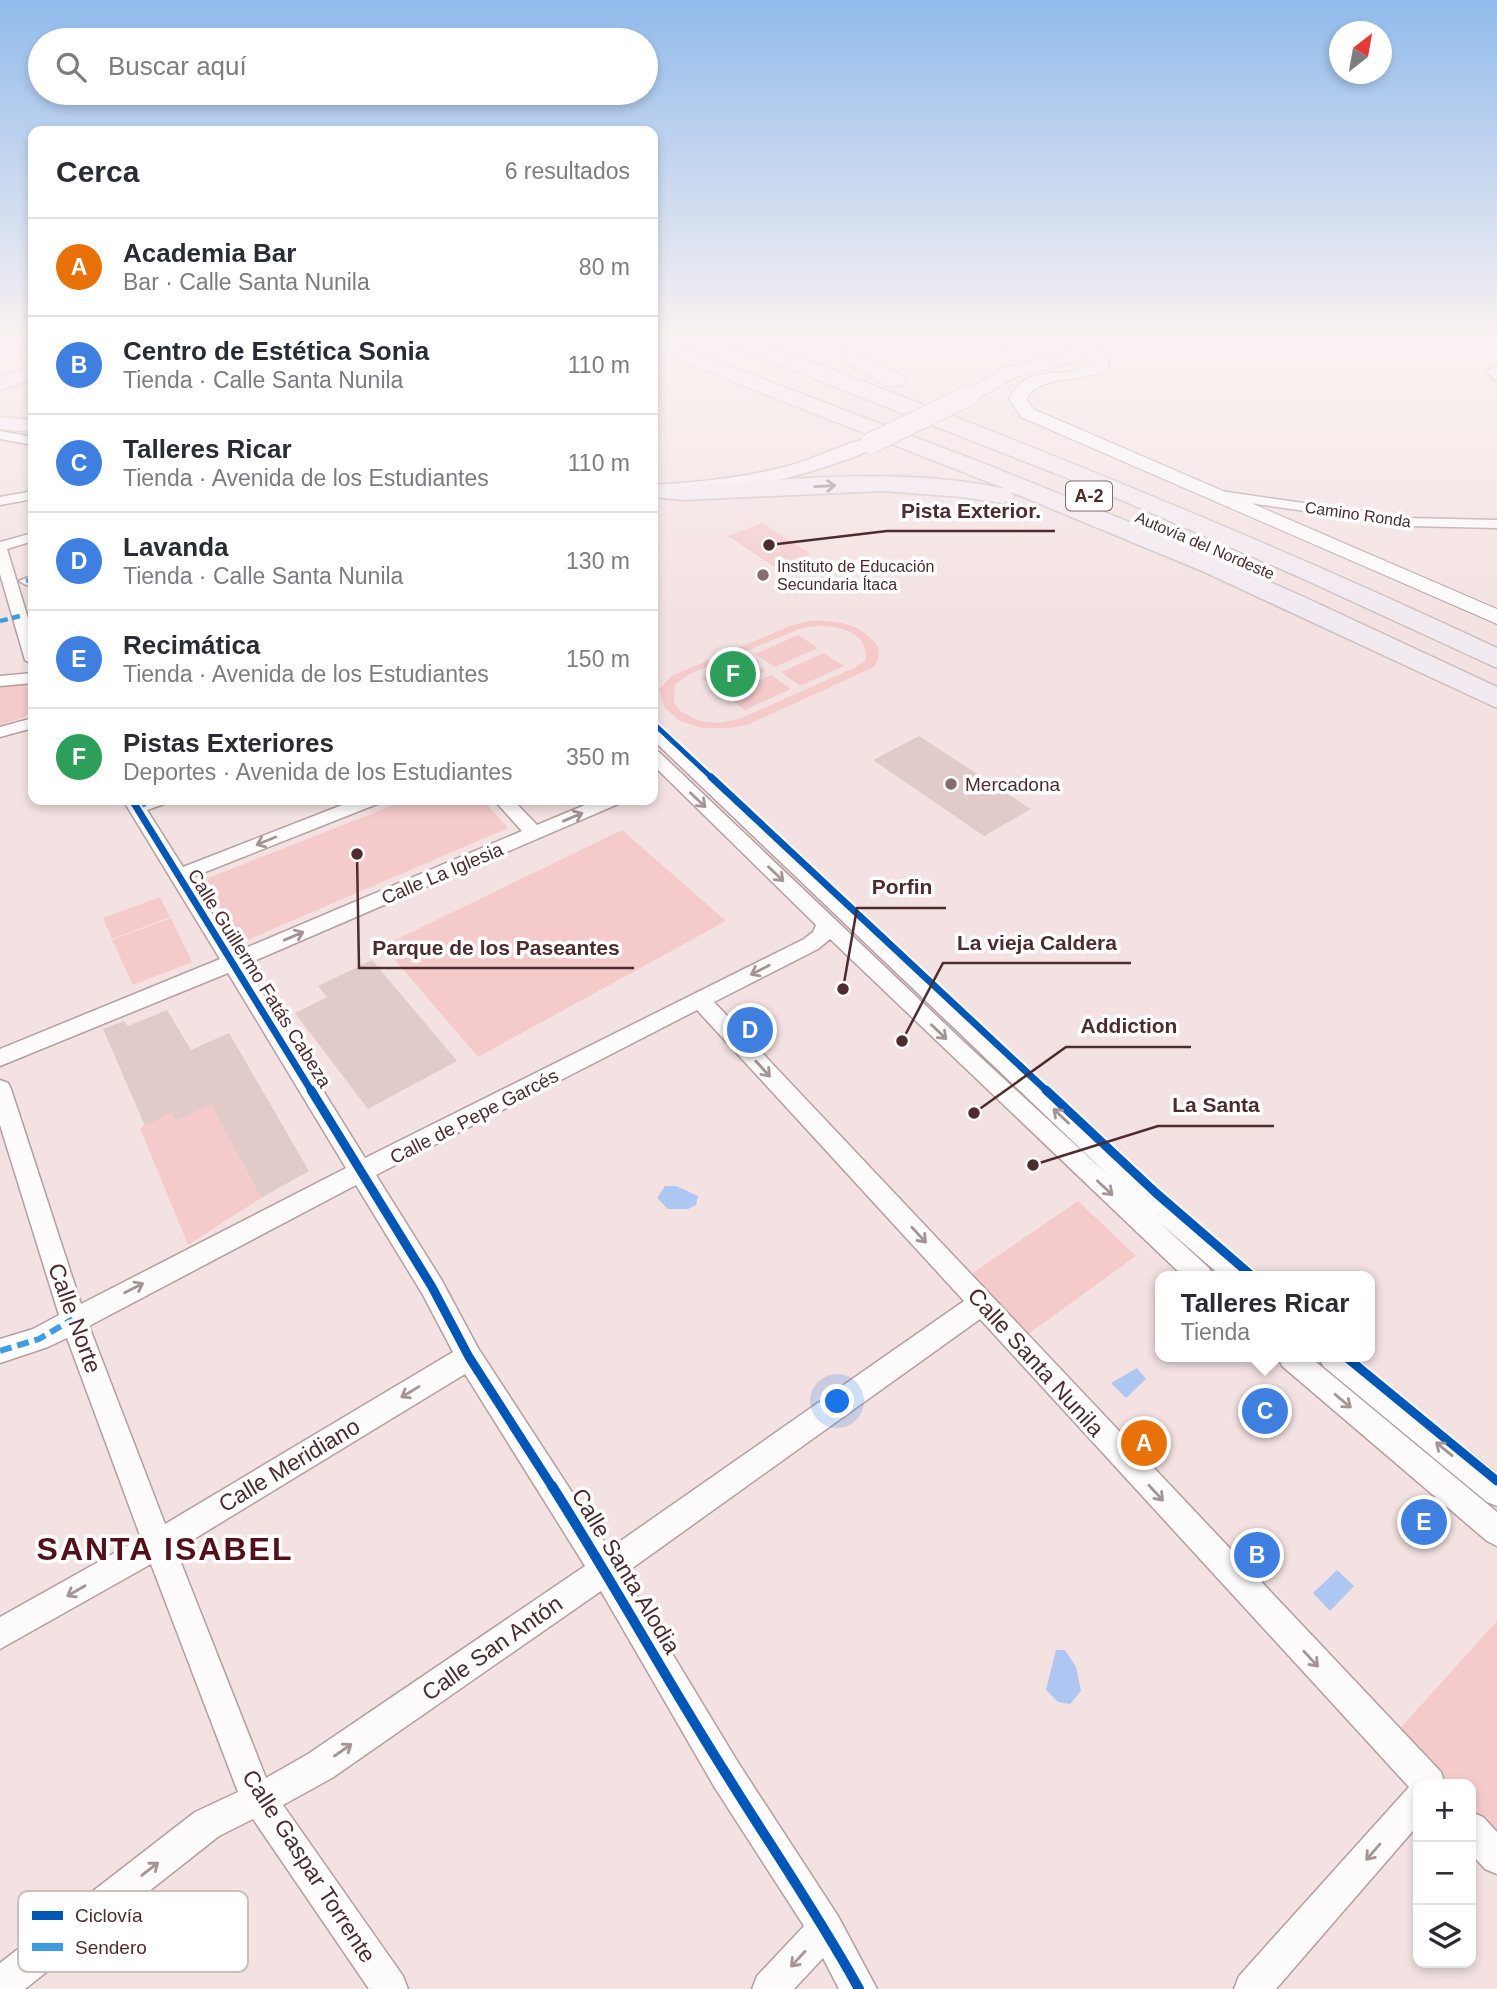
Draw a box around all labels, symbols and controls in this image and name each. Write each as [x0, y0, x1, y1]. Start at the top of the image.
north arrow [1329, 21, 1392, 84]
search box [28, 28, 658, 105]
icon: search [52, 48, 90, 86]
text: Buscar aquí [108, 51, 247, 81]
text: Cerca [56, 155, 139, 188]
text: 6 resultados [505, 158, 630, 184]
text: Academia Bar [123, 238, 296, 268]
text: A [71, 254, 87, 280]
text: 80 m [579, 254, 630, 280]
text: Bar · Calle Santa Nunila [123, 269, 370, 295]
text: Centro de Estética Sonia [123, 336, 429, 366]
text: B [71, 352, 87, 378]
text: 110 m [568, 352, 630, 378]
text: Tienda · Calle Santa Nunila [123, 367, 403, 393]
text: Talleres Ricar [123, 434, 292, 464]
text: C [71, 450, 87, 476]
text: 110 m [568, 450, 630, 476]
text: Tienda · Avenida de los Estudiantes [123, 465, 489, 491]
one-way arrow [813, 480, 836, 493]
road number: A-2 [1066, 482, 1112, 510]
callout: Pista Exterior. [887, 489, 1055, 531]
text: Pista Exterior. [901, 499, 1041, 522]
street label: Camino Ronda [1304, 499, 1412, 530]
street label: Autovía del Nordeste [1133, 508, 1277, 583]
text: Lavanda [123, 532, 229, 562]
text: D [71, 548, 87, 574]
text: 130 m [566, 548, 630, 574]
place label: Instituto de Educación Secundaria Ítaca [777, 558, 934, 593]
text: Tienda · Calle Santa Nunila [123, 563, 403, 589]
marker: Instituto de Educación Secundaria Ítaca [755, 567, 771, 583]
text: Recimática [123, 630, 260, 660]
text: E [71, 646, 87, 672]
text: 150 m [566, 646, 630, 672]
pin: F [710, 648, 756, 700]
text: Tienda · Avenida de los Estudiantes [123, 661, 489, 687]
text: Pistas Exteriores [123, 728, 334, 758]
text: F [72, 744, 86, 770]
text: 350 m [566, 744, 630, 770]
text: Deportes · Avenida de los Estudiantes [123, 759, 513, 785]
place label: Mercadona [965, 774, 1060, 795]
marker: Mercadona [943, 776, 959, 792]
one-way arrow [689, 792, 706, 809]
one-way arrow [562, 810, 583, 823]
one-way arrow [256, 836, 278, 849]
street label: Calle La Iglesia [378, 838, 506, 909]
street label: Calle Guillermo Fatás Cabeza [184, 865, 336, 1092]
one-way arrow [767, 865, 784, 882]
callout: Porfin [857, 866, 946, 908]
text: Porfin [872, 875, 932, 898]
callout: La vieja Caldera [943, 921, 1131, 963]
callout: Parque de los Paseantes [359, 926, 634, 968]
one-way arrow [282, 929, 304, 942]
text: La vieja Caldera [957, 931, 1117, 954]
text: Parque de los Paseantes [372, 936, 620, 959]
one-way arrow [750, 963, 770, 977]
pin: D [727, 1004, 773, 1056]
callout: Addiction [1066, 1005, 1191, 1047]
text: Addiction [1081, 1014, 1177, 1037]
one-way arrow [931, 1023, 948, 1040]
one-way arrow [755, 1060, 771, 1078]
street label: Calle de Pepe Garcés [387, 1065, 562, 1168]
callout: La Santa [1158, 1084, 1274, 1126]
text: La Santa [1172, 1093, 1260, 1116]
one-way arrow [1053, 1108, 1070, 1125]
one-way arrow [1096, 1180, 1113, 1197]
one-way arrow [910, 1226, 927, 1243]
street label: Calle Norte [43, 1259, 107, 1377]
popup [1155, 1271, 1375, 1362]
one-way arrow [123, 1281, 143, 1295]
street label: Calle Santa Nunila [963, 1283, 1110, 1442]
text: Talleres Ricar [1181, 1288, 1349, 1318]
text: Tienda [1181, 1319, 1250, 1345]
your location [820, 1384, 854, 1418]
one-way arrow [401, 1385, 421, 1399]
pin: C [1242, 1385, 1288, 1437]
one-way arrow [1334, 1393, 1352, 1409]
street label: Calle Meridiano [214, 1413, 364, 1517]
pin: A [1121, 1417, 1167, 1469]
one-way arrow [1436, 1441, 1454, 1457]
street label: Calle Santa Alodia [566, 1484, 686, 1658]
one-way arrow [1147, 1484, 1164, 1501]
pin: E [1401, 1496, 1447, 1548]
pin: B [1234, 1529, 1280, 1581]
district label: SANTA ISABEL [37, 1531, 293, 1567]
one-way arrow [67, 1584, 87, 1598]
street label: Calle San Antón [417, 1590, 567, 1706]
one-way arrow [1303, 1650, 1320, 1667]
one-way arrow [333, 1743, 353, 1757]
street label: Calle Gaspar Torrente [237, 1765, 381, 1967]
map controls [1413, 1779, 1476, 1968]
button: + [1413, 1779, 1476, 1842]
button: − [1413, 1842, 1476, 1905]
one-way arrow [1365, 1843, 1381, 1861]
one-way arrow [141, 1861, 159, 1876]
legend [18, 1891, 248, 1972]
text: Ciclovía [75, 1905, 143, 1926]
button: layers [1413, 1905, 1476, 1968]
text: Sendero [75, 1937, 147, 1958]
one-way arrow [790, 1950, 806, 1968]

